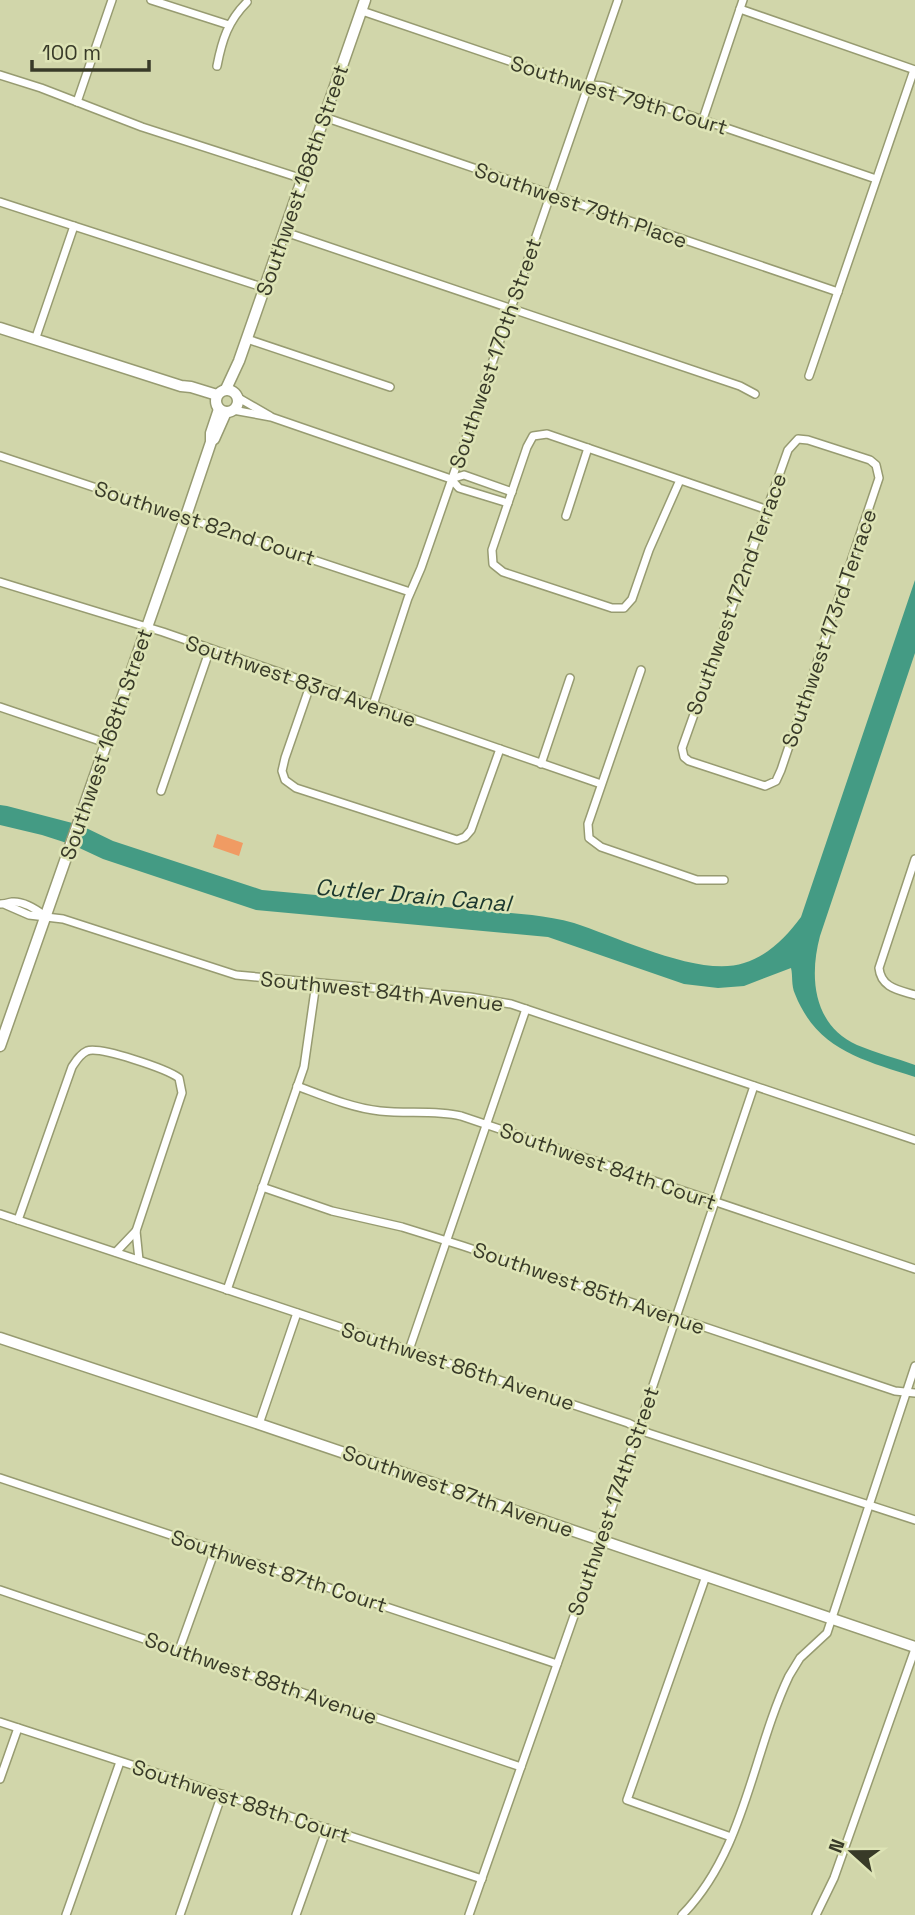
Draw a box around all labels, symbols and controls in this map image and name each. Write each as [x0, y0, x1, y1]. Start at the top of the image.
scale bar [32, 28, 149, 72]
text: 100 m [42, 39, 101, 66]
street label: Southwest 79th Court [507, 49, 731, 141]
street label: Southwest 168th Street [250, 61, 354, 299]
street label: Southwest 79th Place [471, 156, 691, 254]
street label: Southwest 170th Street [443, 234, 547, 472]
street label: Southwest 172nd Terrace [680, 469, 792, 719]
street label: Southwest 82nd Court [91, 475, 319, 571]
street label: Southwest 173rd Terrace [776, 505, 882, 751]
street label: Southwest 168th Street [54, 625, 158, 863]
street label: Southwest 83rd Avenue [182, 629, 420, 733]
water label: Cutler Drain Canal [314, 871, 515, 919]
street label: Southwest 84th Avenue [259, 965, 505, 1017]
street label: Southwest 84th Court [496, 1116, 720, 1216]
street label: Southwest 85th Avenue [469, 1236, 709, 1340]
street label: Southwest 86th Avenue [338, 1315, 578, 1417]
street label: Southwest 174th Street [561, 1383, 665, 1619]
street label: Southwest 87th Avenue [339, 1439, 577, 1543]
street label: Southwest 87th Court [168, 1523, 390, 1619]
street label: Southwest 88th Avenue [141, 1626, 381, 1730]
street label: Southwest 88th Court [129, 1753, 353, 1849]
north arrow [817, 1817, 887, 1887]
text: N [823, 1836, 851, 1857]

